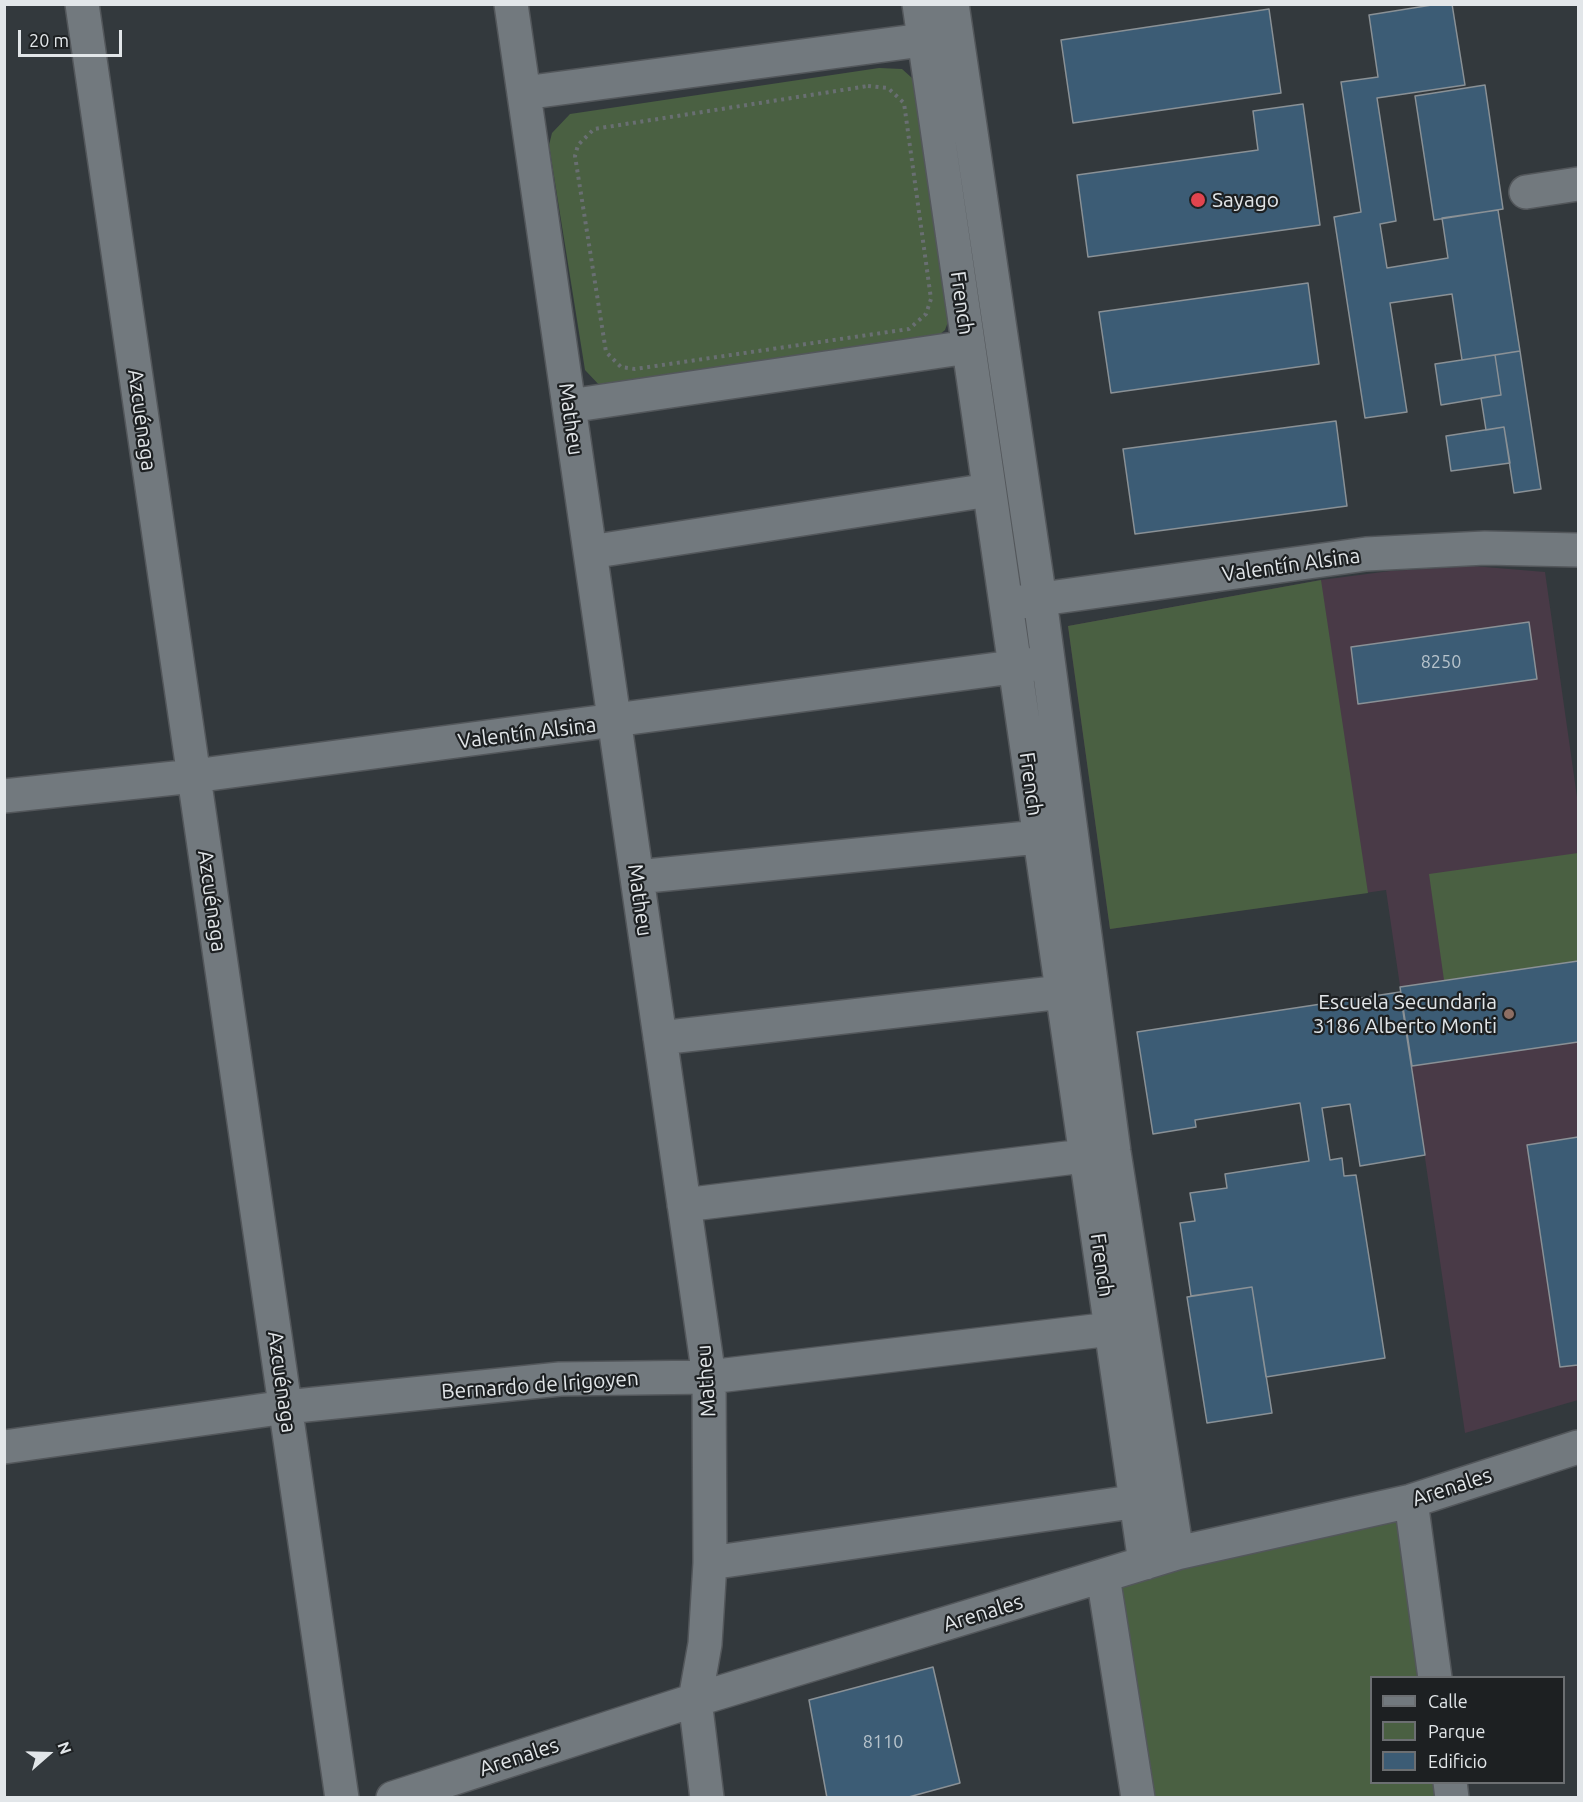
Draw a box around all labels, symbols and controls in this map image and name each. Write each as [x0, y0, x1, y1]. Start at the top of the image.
scale bar [21, 18, 124, 56]
text: 20 m [29, 30, 69, 50]
place label: Sayago [1212, 187, 1279, 213]
marker: Sayago [1189, 191, 1207, 209]
street label: French [945, 270, 979, 336]
street label: Azcuénaga [122, 368, 162, 472]
street label: Matheu [553, 381, 589, 457]
street label: Valentín Alsina [1220, 543, 1362, 587]
house number: 8250 [1421, 651, 1461, 673]
street label: Valentín Alsina [456, 712, 598, 754]
street label: French [1014, 751, 1048, 817]
street label: Azcuénaga [192, 849, 232, 953]
street label: Matheu [622, 862, 658, 938]
place label: Escuela Secundaria 3186 Alberto Monti [1313, 989, 1497, 1039]
marker: Escuela Secundaria 3186 Alberto Monti [1502, 1007, 1516, 1021]
street label: French [1085, 1232, 1119, 1298]
street label: Azcuénaga [262, 1330, 302, 1434]
street label: Matheu [691, 1344, 721, 1418]
street label: Bernardo de Irigoyen [440, 1366, 640, 1404]
street label: Arenales [1409, 1462, 1495, 1512]
street label: Arenales [940, 1589, 1026, 1637]
legend [1370, 1676, 1565, 1784]
text: Calle [1428, 1691, 1468, 1711]
text: Parque [1428, 1721, 1485, 1741]
north arrow [18, 1724, 78, 1784]
house number: 8110 [863, 1731, 903, 1753]
street label: Arenales [476, 1732, 562, 1782]
text: N [54, 1739, 75, 1757]
text: Edificio [1428, 1751, 1487, 1771]

